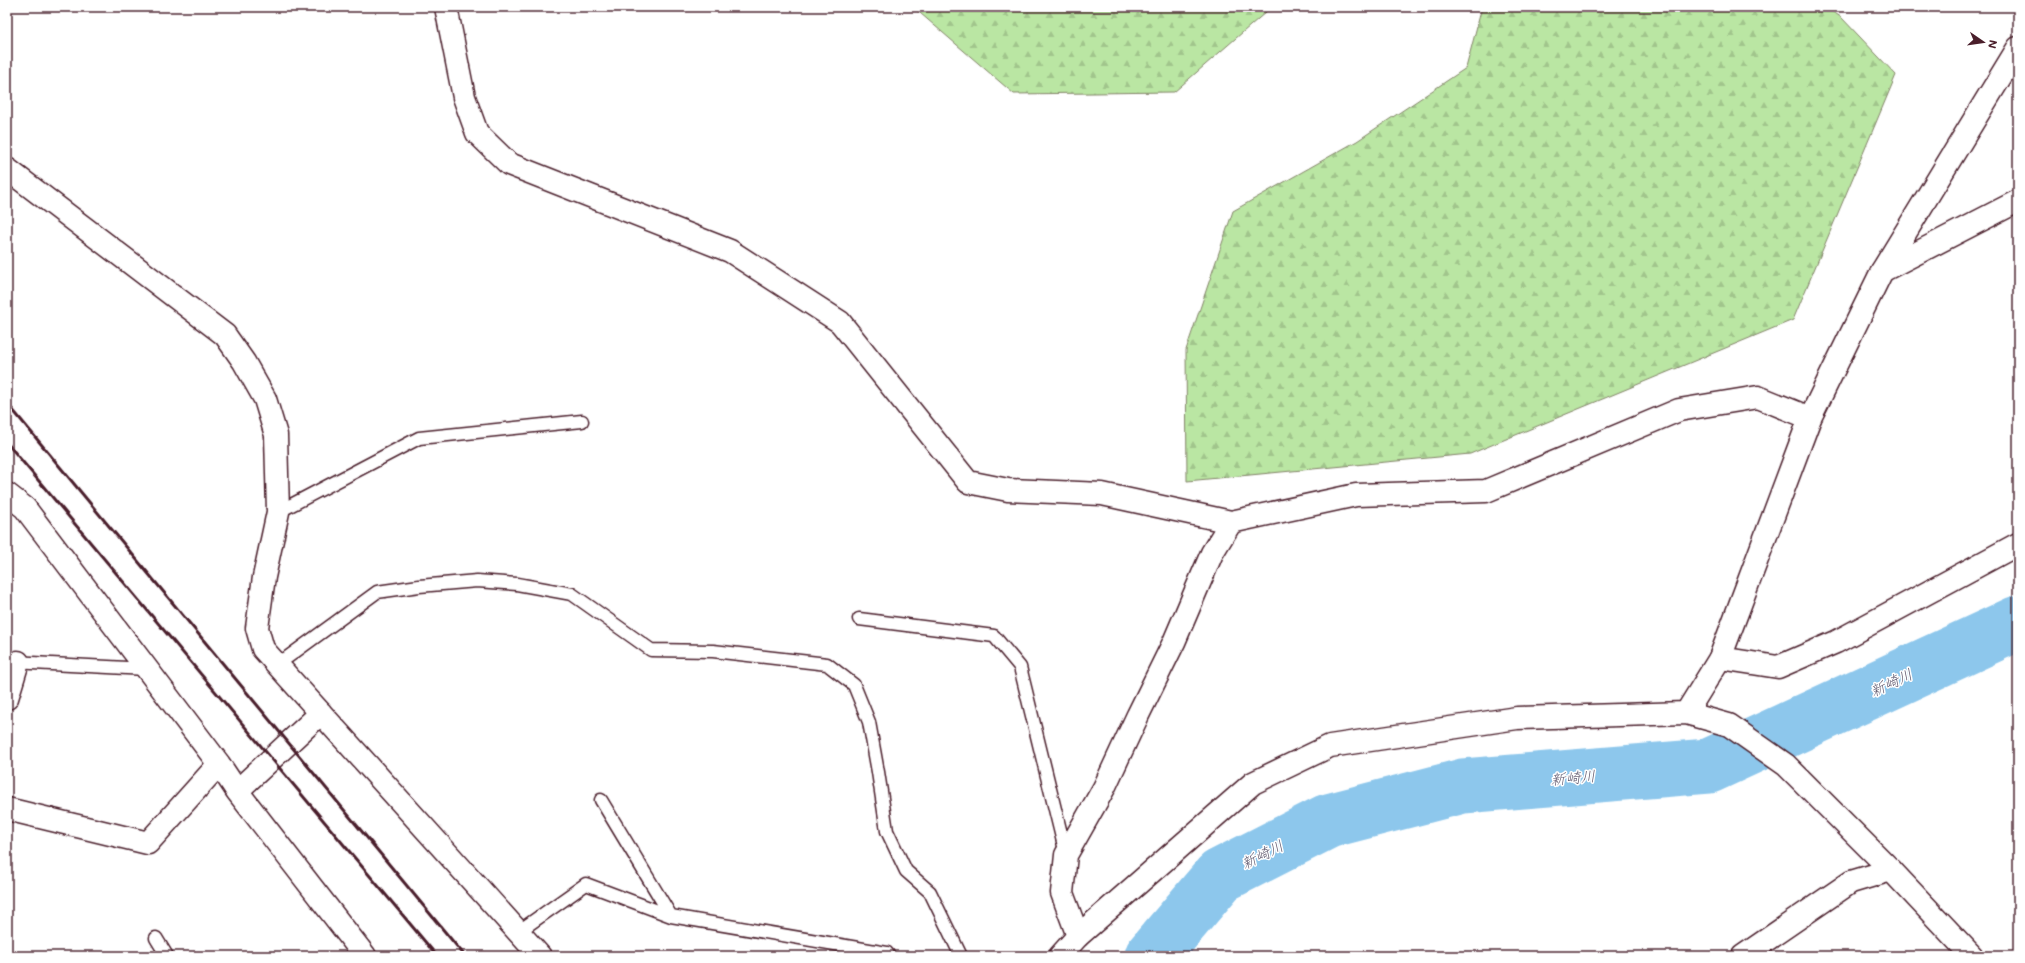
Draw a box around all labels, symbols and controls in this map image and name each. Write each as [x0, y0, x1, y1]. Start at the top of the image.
north arrow [1963, 22, 2003, 62]
text: N [1985, 39, 2001, 50]
water label: 新崎川 [1866, 663, 1916, 701]
water label: 新崎川 [1550, 765, 1596, 789]
water label: 新崎川 [1237, 835, 1287, 873]

